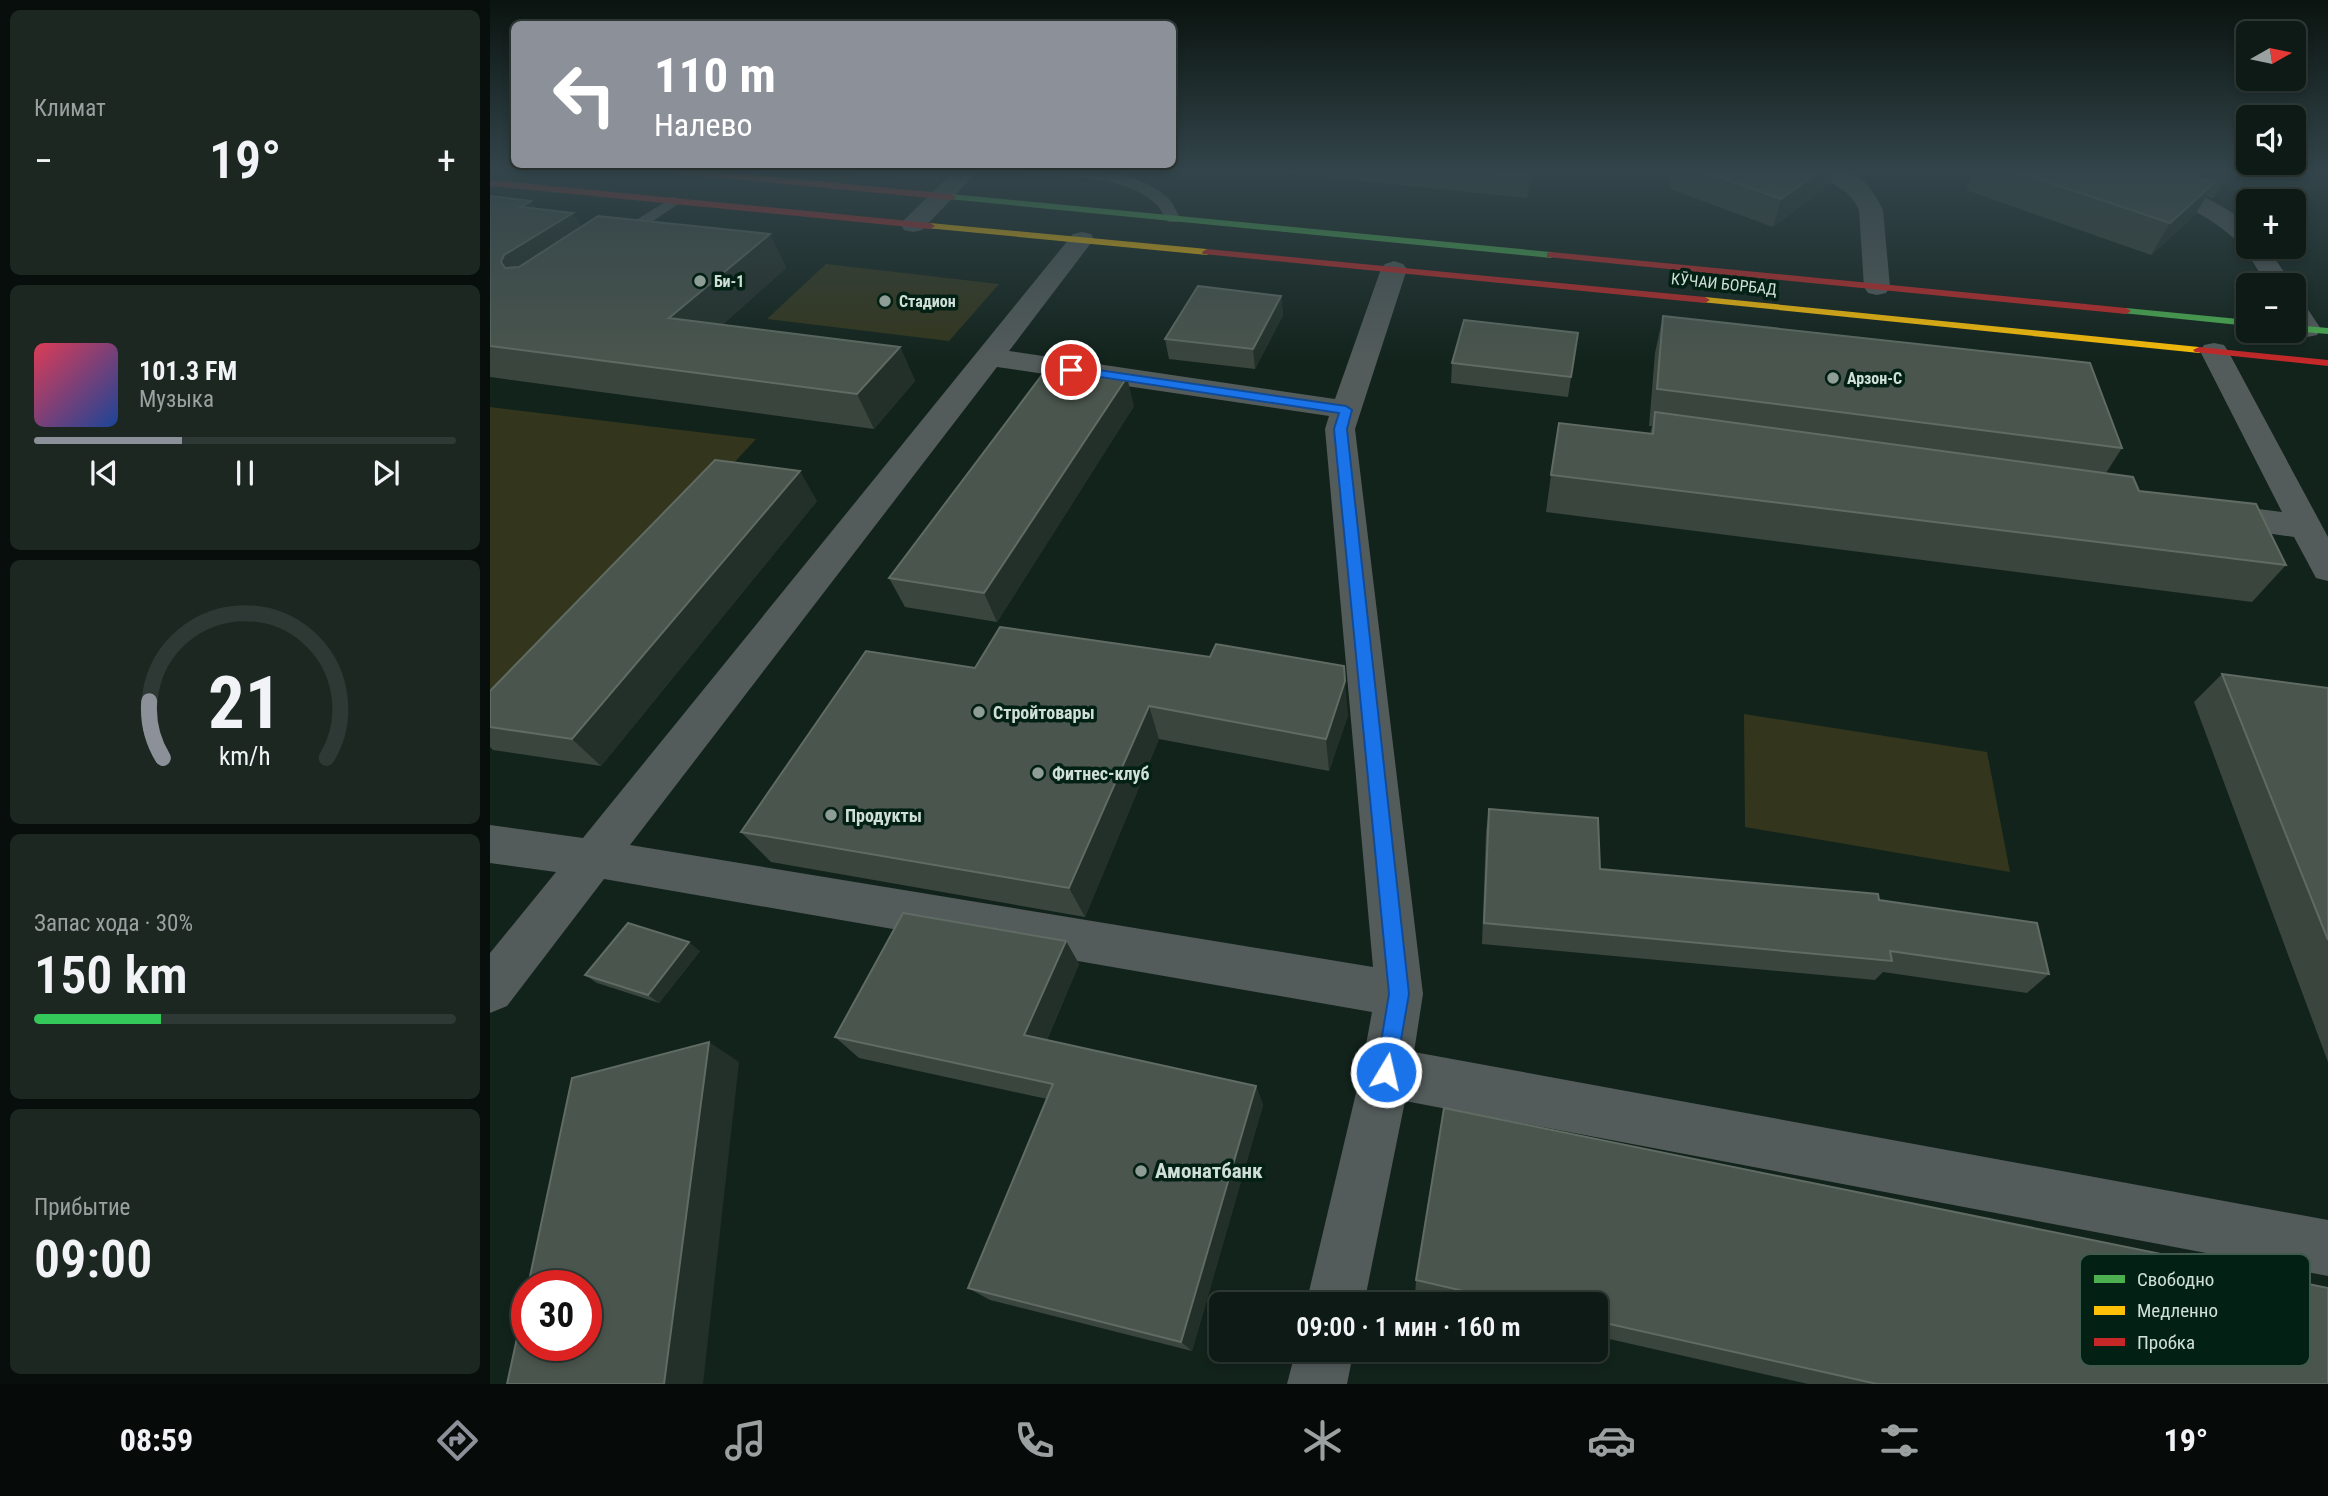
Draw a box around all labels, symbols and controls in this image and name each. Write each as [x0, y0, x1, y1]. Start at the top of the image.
north arrow [2236, 21, 2306, 91]
map controls [2236, 21, 2306, 343]
text: 110 m [654, 47, 776, 104]
icon: left [539, 49, 630, 140]
text: Климат [34, 95, 106, 122]
button: sound [2236, 105, 2306, 175]
text: Налево [654, 106, 753, 144]
text: 19° [209, 130, 281, 191]
text: − [34, 139, 53, 183]
text: + [437, 139, 456, 183]
button: + [2236, 189, 2306, 259]
street label: КӮЧАИ БОРБАД [1670, 269, 1778, 299]
place label: Би-1 [714, 272, 744, 291]
marker: Би-1 [692, 273, 708, 289]
button: − [2236, 273, 2306, 343]
place label: Стадион [899, 292, 956, 311]
marker: Стадион [877, 293, 893, 309]
pin [1041, 340, 1101, 400]
icon: arrive [1052, 351, 1090, 389]
text: 101.3 FM [139, 356, 237, 386]
place label: Арзон-С [1847, 369, 1902, 388]
marker: Арзон-С [1825, 370, 1841, 386]
text: Музыка [139, 386, 214, 413]
icon: previous [85, 454, 123, 492]
icon: pause [226, 454, 264, 492]
icon: next [367, 454, 405, 492]
text: 21 [208, 660, 282, 746]
place label: Стройтовары [993, 702, 1095, 723]
marker: Стройтовары [971, 704, 987, 720]
text: km/h [219, 742, 271, 771]
place label: Фитнес-клуб [1052, 763, 1150, 784]
marker: Фитнес-клуб [1030, 765, 1046, 781]
place label: Продукты [845, 805, 922, 826]
marker: Продукты [823, 807, 839, 823]
text: Запас хода · 30% [34, 910, 193, 937]
text: 150 km [34, 945, 188, 1006]
position arrow [1349, 1035, 1423, 1109]
place label: Амонатбанк [1155, 1159, 1263, 1183]
marker: Амонатбанк [1133, 1163, 1149, 1179]
text: Прибытие [34, 1194, 130, 1221]
text: 09:00 [34, 1229, 152, 1290]
legend [2080, 1254, 2310, 1366]
text: Свободно [2137, 1268, 2214, 1291]
speed limit sign: 30 [511, 1270, 602, 1361]
text: Медленно [2137, 1299, 2218, 1322]
text: 09:00 · 1 мин · 160 m [1296, 1312, 1521, 1342]
text: Пробка [2137, 1331, 2195, 1354]
icon: directions [433, 1416, 482, 1465]
icon: music [721, 1416, 770, 1465]
icon: phone [1010, 1416, 1059, 1465]
icon: climate [1298, 1416, 1347, 1465]
icon: car [1587, 1416, 1636, 1465]
icon: filters [1875, 1416, 1924, 1465]
text: 08:59 [120, 1421, 193, 1459]
text: 19° [2163, 1421, 2208, 1459]

